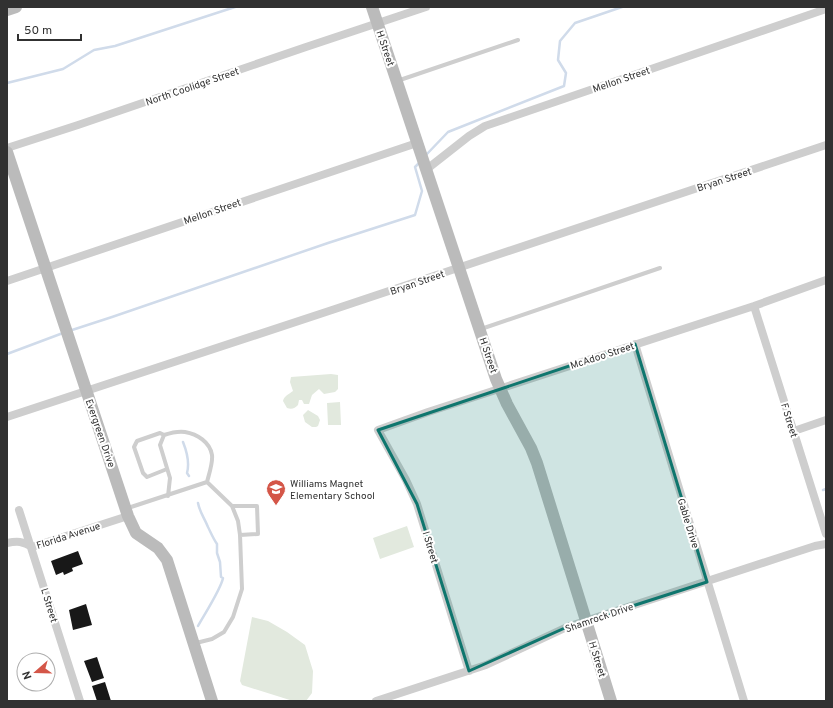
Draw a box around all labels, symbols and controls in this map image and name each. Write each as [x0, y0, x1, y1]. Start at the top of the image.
scale bar [18, 16, 81, 42]
text: 50 m [24, 23, 52, 39]
street label: H Street [372, 29, 397, 68]
street label: Mellon Street [591, 64, 652, 96]
street label: North Coolidge Street [144, 65, 241, 109]
street label: Bryan Street [696, 165, 754, 195]
street label: Mellon Street [182, 196, 243, 228]
street label: Bryan Street [389, 268, 447, 299]
street label: H Street [475, 336, 500, 375]
street label: McAdoo Street [569, 340, 636, 373]
street label: Evergreen Drive [82, 397, 117, 470]
street label: F Street [777, 402, 800, 440]
school or university icon: Williams Magnet Elementary School [265, 478, 287, 506]
place label: Williams Magnet Elementary School [290, 478, 375, 503]
street label: Gable Drive [674, 497, 701, 550]
street label: Florida Avenue [35, 520, 102, 553]
street label: I Street [419, 530, 441, 565]
street label: L Street [37, 587, 60, 624]
street label: Shamrock Drive [564, 601, 635, 636]
street label: H Street [585, 640, 608, 679]
north arrow [16, 652, 56, 692]
text: N [20, 669, 35, 681]

